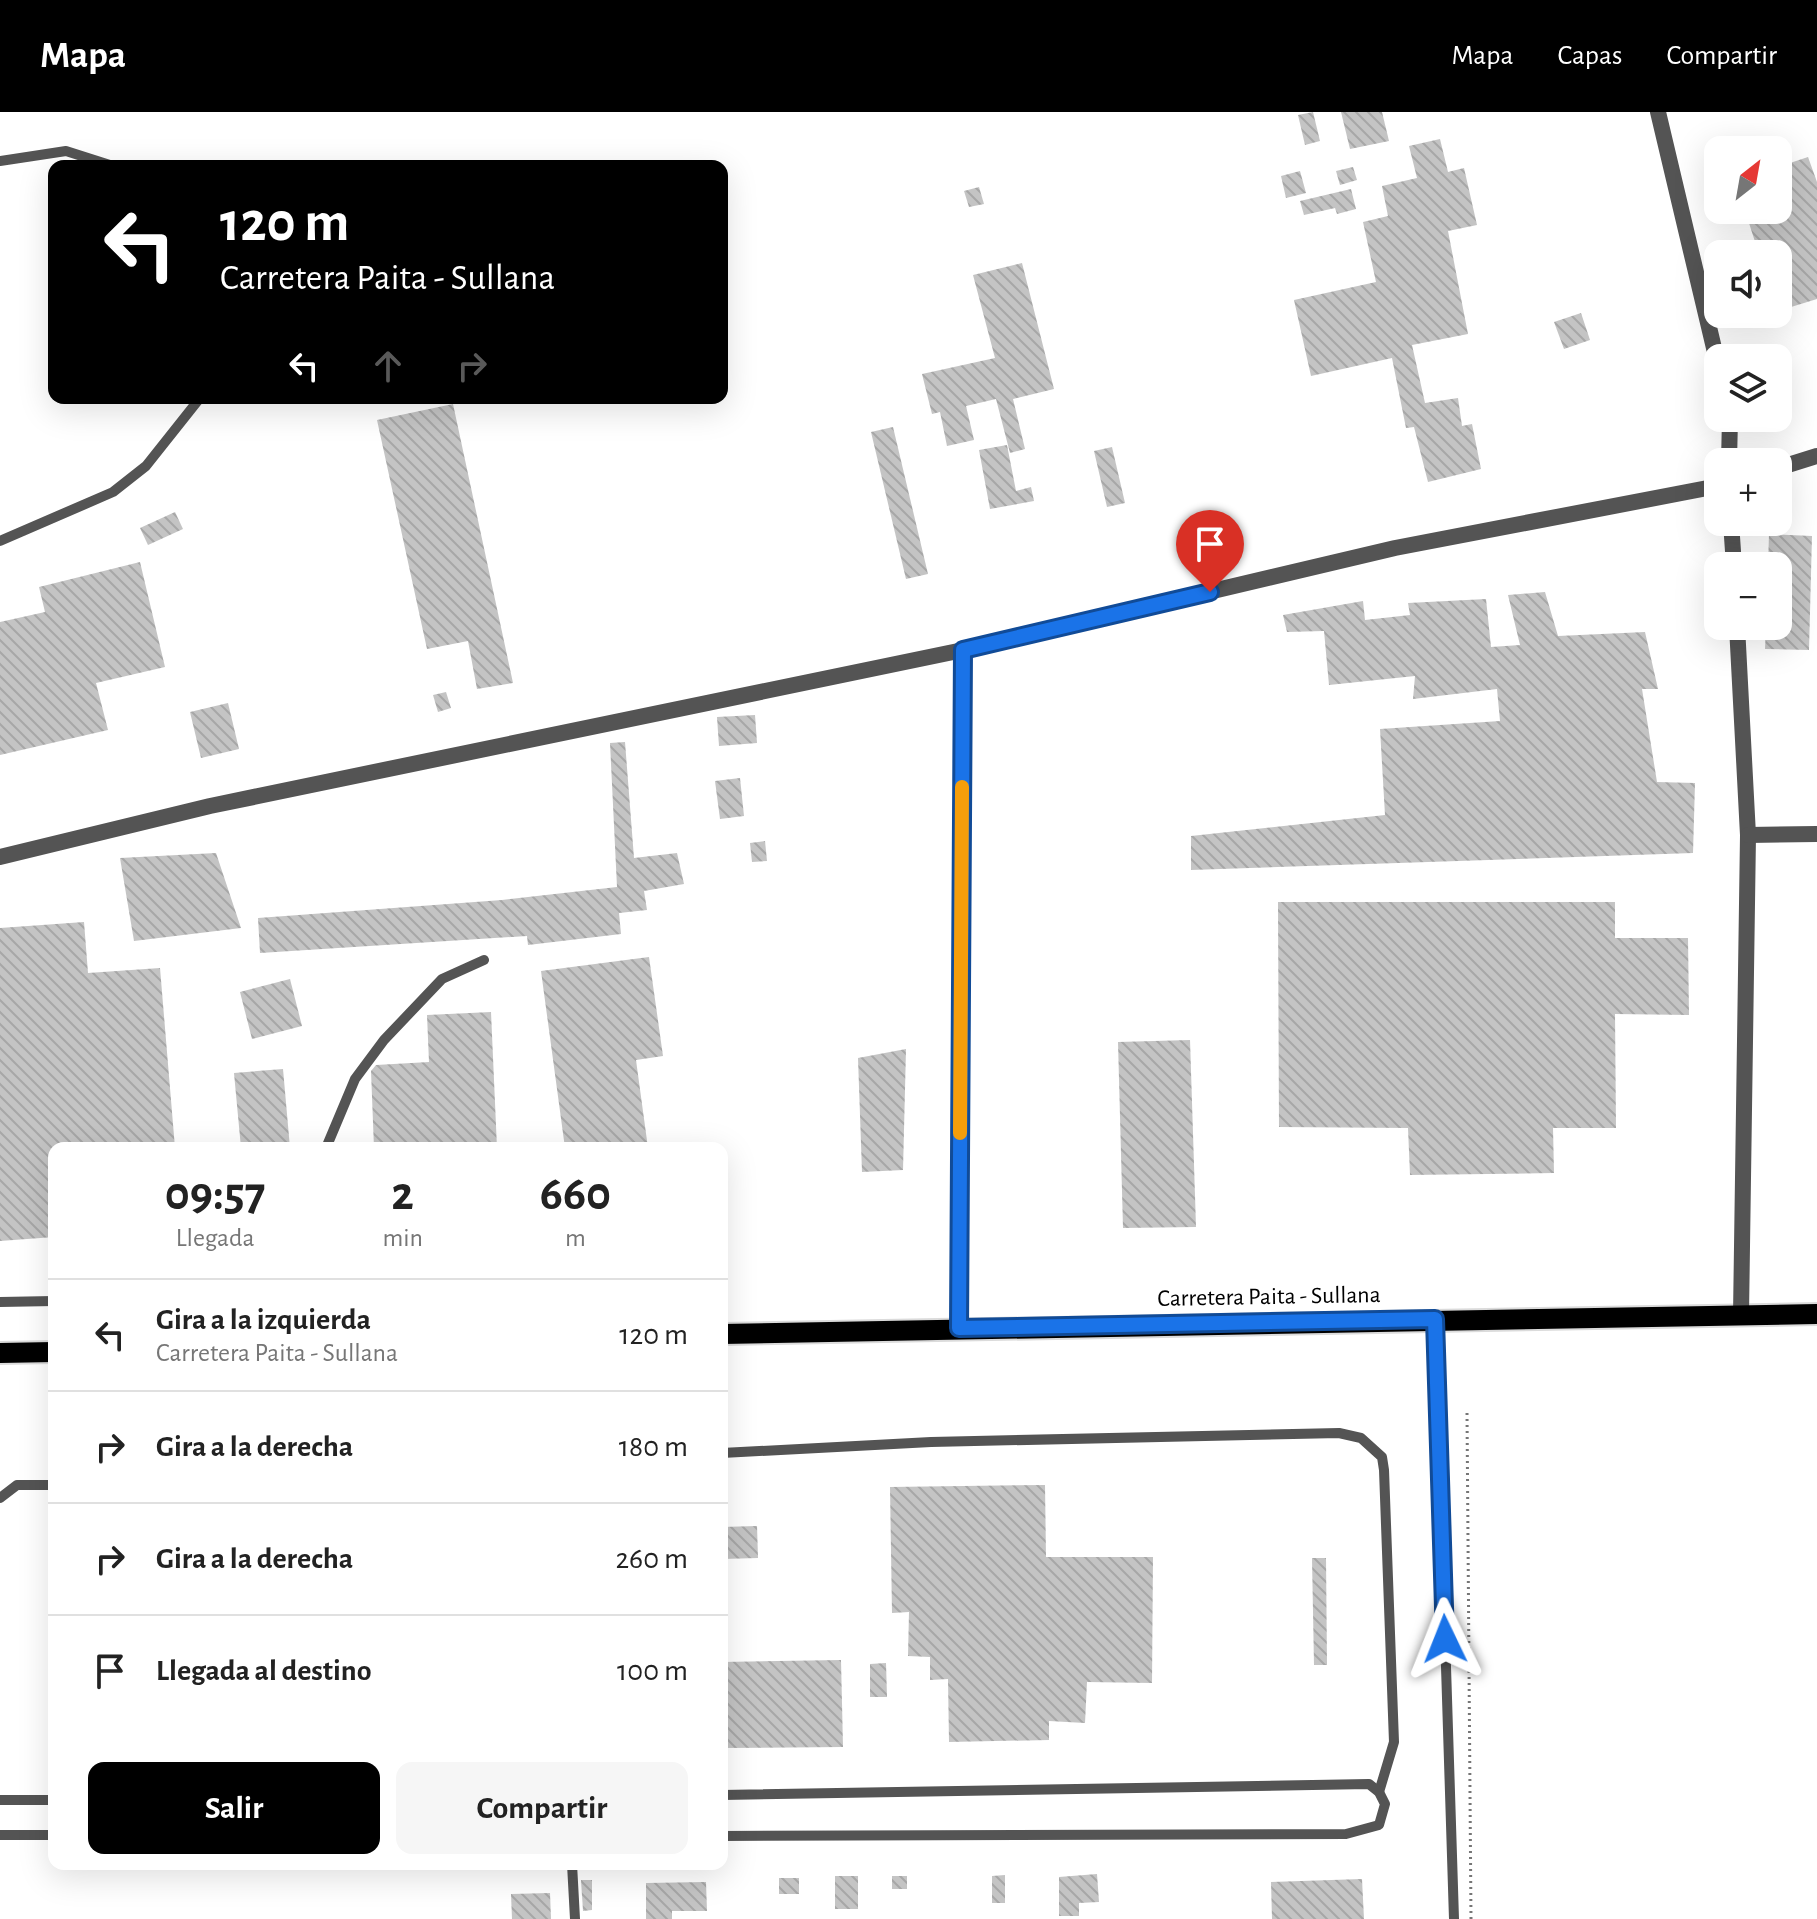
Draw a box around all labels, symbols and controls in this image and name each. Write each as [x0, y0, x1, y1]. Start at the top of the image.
text: Mapa [40, 37, 126, 75]
text: Mapa [1451, 42, 1513, 70]
text: Capas [1557, 42, 1622, 70]
text: Compartir [1666, 42, 1777, 70]
north arrow [1704, 136, 1792, 224]
map controls [1704, 136, 1792, 640]
icon: left [88, 192, 192, 296]
text: 120 m [220, 195, 349, 251]
button: sound [1704, 240, 1792, 328]
text: Carretera Paita - Sullana [220, 260, 555, 296]
icon: left [282, 344, 326, 388]
icon: ahead [366, 344, 410, 388]
icon: right [450, 344, 494, 388]
button: layers [1704, 344, 1792, 432]
button: + [1704, 448, 1792, 536]
pin [1176, 510, 1244, 592]
icon: arrive [1188, 522, 1232, 566]
button: − [1704, 552, 1792, 640]
text: 09:57 [165, 1171, 266, 1219]
text: 2 [391, 1171, 414, 1219]
text: 660 [540, 1171, 611, 1219]
text: Llegada [176, 1225, 255, 1251]
text: min [382, 1225, 423, 1251]
text: m [565, 1225, 586, 1251]
street label: Carretera Paita - Sullana [1157, 1283, 1381, 1311]
text: Gira a la izquierda [156, 1305, 371, 1335]
icon: left [88, 1313, 132, 1357]
text: 120 m [619, 1320, 688, 1350]
text: Carretera Paita - Sullana [156, 1340, 398, 1366]
icon: right [88, 1425, 132, 1469]
text: Gira a la derecha [156, 1432, 353, 1462]
text: 180 m [619, 1432, 688, 1462]
icon: right [88, 1537, 132, 1581]
text: Gira a la derecha [156, 1544, 353, 1574]
text: 260 m [615, 1544, 688, 1574]
position arrow [1403, 1597, 1487, 1681]
icon: arrive [88, 1649, 132, 1693]
text: Llegada al destino [156, 1656, 372, 1686]
text: 100 m [617, 1656, 688, 1686]
button: Salir [88, 1762, 380, 1854]
button: Compartir [396, 1762, 688, 1854]

